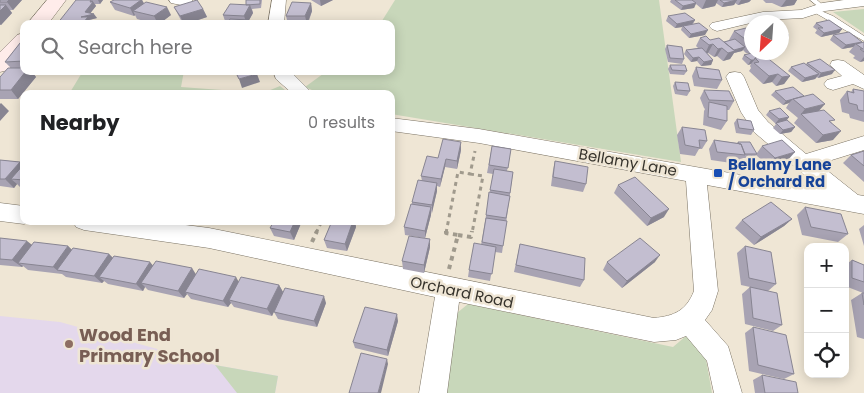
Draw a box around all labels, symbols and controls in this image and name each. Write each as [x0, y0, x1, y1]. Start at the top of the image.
north arrow [744, 15, 789, 60]
search box [20, 20, 395, 75]
icon: search [38, 34, 66, 62]
text: Search here [78, 34, 192, 61]
text: Nearby [40, 108, 120, 137]
text: 0 results [308, 111, 375, 134]
street label: Bellamy Lane [577, 143, 679, 181]
place label: Bellamy Lane / Orchard Rd [728, 154, 831, 192]
marker: Bellamy Lane / Orchard Rd [712, 167, 724, 179]
map controls [804, 243, 849, 378]
button: + [804, 243, 849, 288]
street label: Orchard Road [408, 271, 516, 313]
button: − [804, 288, 849, 333]
place label: Wood End Primary School [79, 322, 220, 368]
button: locate [804, 333, 849, 378]
marker: Wood End Primary School [63, 338, 75, 350]

